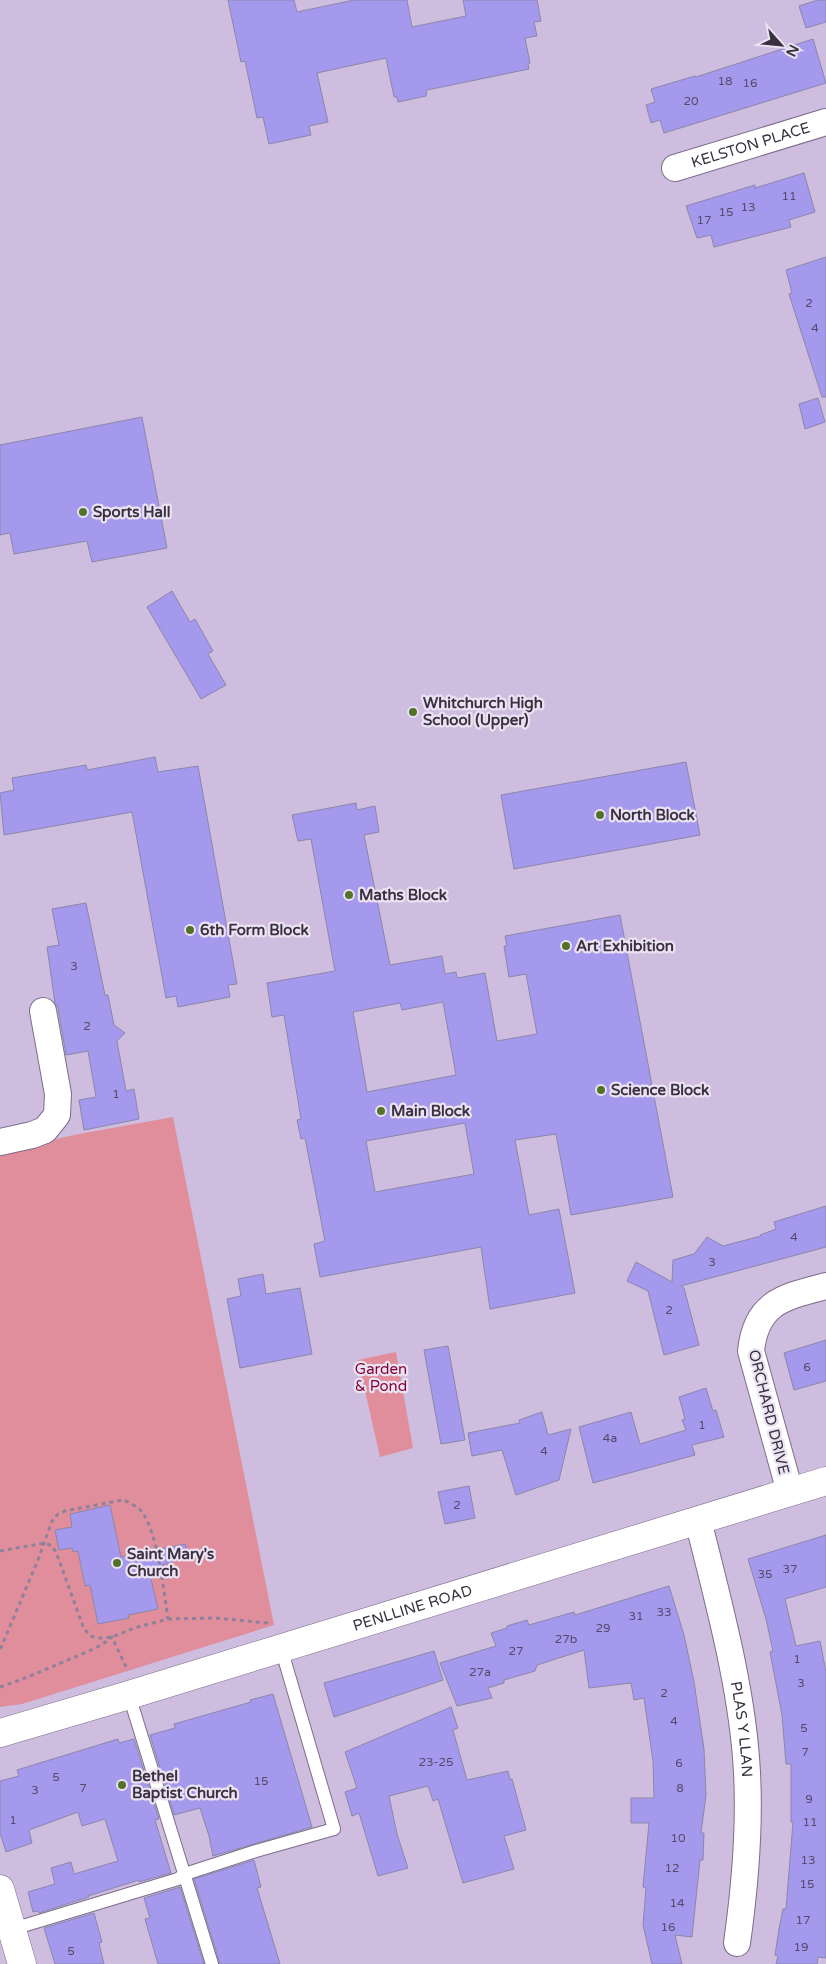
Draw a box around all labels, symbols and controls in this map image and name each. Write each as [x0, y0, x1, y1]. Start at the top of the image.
north arrow [756, 20, 806, 70]
text: N [782, 42, 802, 60]
house number: 18 [717, 74, 733, 88]
house number: 16 [742, 76, 758, 90]
house number: 20 [683, 94, 699, 108]
street label: KELSTON PLACE [689, 118, 812, 172]
house number: 11 [781, 189, 797, 203]
house number: 13 [740, 200, 756, 214]
house number: 15 [718, 205, 734, 219]
house number: 17 [696, 213, 712, 227]
house number: 2 [805, 296, 813, 310]
house number: 4 [811, 321, 819, 335]
place label: Sports Hall [93, 503, 171, 522]
marker: Sports Hall [77, 506, 89, 518]
place label: Whitchurch High School (Upper) [423, 694, 543, 730]
marker: Whitchurch High School (Upper) [407, 706, 419, 718]
place label: North Block [610, 806, 695, 824]
marker: North Block [594, 809, 606, 821]
place label: Maths Block [359, 886, 447, 904]
marker: Maths Block [343, 889, 355, 901]
place label: 6th Form Block [200, 921, 309, 939]
marker: 6th Form Block [184, 924, 196, 936]
place label: Art Exhibition [576, 937, 674, 955]
marker: Art Exhibition [560, 940, 572, 952]
house number: 3 [70, 959, 78, 973]
house number: 2 [83, 1019, 91, 1033]
place label: Science Block [611, 1081, 709, 1099]
marker: Science Block [595, 1084, 607, 1096]
house number: 1 [112, 1087, 120, 1101]
place label: Main Block [391, 1102, 470, 1120]
marker: Main Block [375, 1105, 387, 1117]
house number: 4 [790, 1230, 798, 1244]
house number: 3 [708, 1255, 716, 1269]
house number: 2 [665, 1303, 673, 1317]
street label: ORCHARD DRIVE [745, 1348, 793, 1476]
park label: Garden & Pond [355, 1360, 407, 1395]
house number: 6 [803, 1360, 811, 1374]
house number: 1 [698, 1418, 706, 1432]
house number: 4a [603, 1431, 617, 1445]
house number: 4 [540, 1444, 548, 1458]
house number: 2 [453, 1498, 461, 1512]
place label: Saint Mary's Church [127, 1545, 214, 1580]
marker: Saint Mary's Church [111, 1557, 123, 1569]
house number: 37 [782, 1562, 798, 1576]
house number: 35 [757, 1567, 773, 1581]
street label: PENLLINE ROAD [351, 1581, 474, 1635]
house number: 33 [656, 1605, 672, 1619]
house number: 31 [628, 1609, 644, 1623]
house number: 29 [595, 1621, 611, 1635]
house number: 27b [555, 1632, 577, 1646]
house number: 27 [508, 1644, 524, 1658]
house number: 1 [793, 1652, 801, 1666]
house number: 27a [469, 1665, 491, 1679]
house number: 3 [797, 1676, 805, 1690]
street label: PLAS Y LLAN [727, 1680, 756, 1778]
house number: 2 [660, 1686, 668, 1700]
house number: 4 [670, 1714, 678, 1728]
house number: 5 [800, 1721, 808, 1735]
house number: 7 [801, 1745, 809, 1759]
house number: 23-25 [418, 1755, 454, 1769]
house number: 6 [675, 1756, 683, 1770]
place label: Bethel Baptist Church [132, 1767, 238, 1803]
house number: 5 [52, 1770, 60, 1784]
house number: 15 [253, 1774, 269, 1788]
marker: Bethel Baptist Church [116, 1779, 128, 1791]
house number: 7 [79, 1781, 87, 1795]
house number: 8 [676, 1781, 684, 1795]
house number: 3 [31, 1783, 39, 1797]
house number: 9 [805, 1792, 813, 1806]
house number: 1 [9, 1813, 17, 1827]
house number: 11 [802, 1815, 818, 1829]
house number: 10 [670, 1831, 686, 1845]
house number: 13 [800, 1853, 816, 1867]
house number: 12 [664, 1861, 680, 1875]
house number: 15 [799, 1877, 815, 1891]
house number: 14 [669, 1896, 685, 1910]
house number: 17 [795, 1913, 811, 1927]
house number: 16 [660, 1920, 676, 1934]
house number: 19 [793, 1940, 809, 1954]
house number: 5 [67, 1944, 75, 1958]

